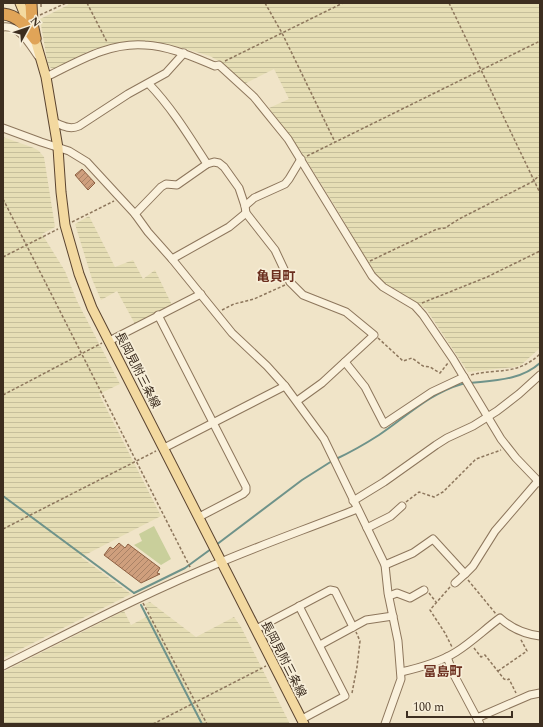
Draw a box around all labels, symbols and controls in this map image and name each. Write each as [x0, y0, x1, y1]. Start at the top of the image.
north arrow [8, 8, 48, 48]
text: N [26, 13, 45, 31]
district label: 亀貝町 [256, 267, 296, 287]
street label: 長岡見附三条線 [110, 328, 165, 412]
street label: 長岡見附三条線 [256, 617, 311, 701]
district label: 富島町 [423, 662, 463, 682]
scale bar [407, 693, 512, 719]
text: 100 m [413, 698, 444, 717]

